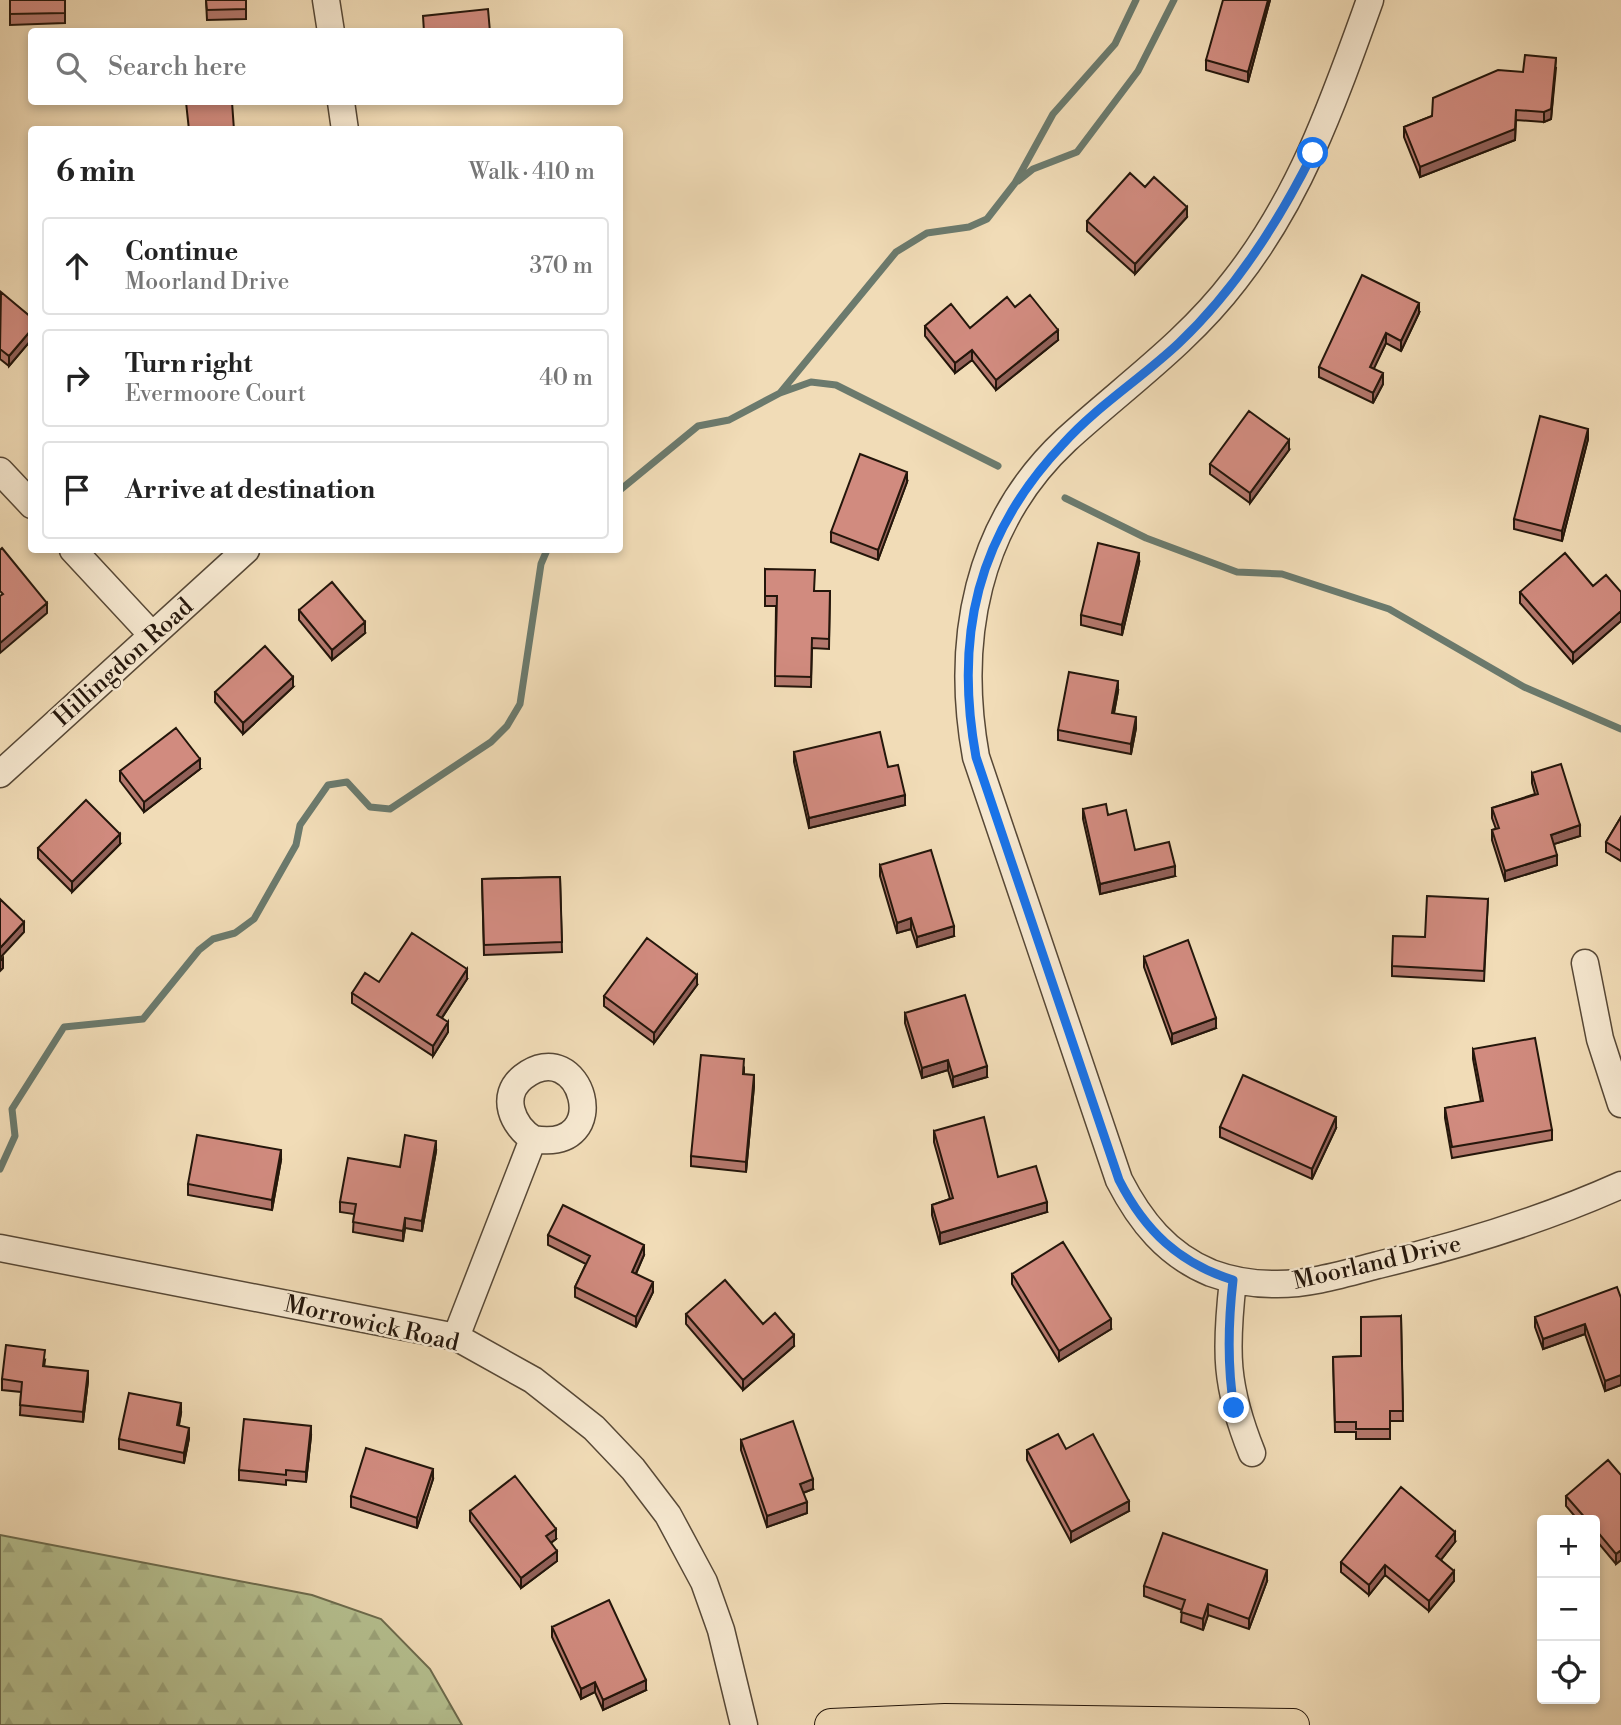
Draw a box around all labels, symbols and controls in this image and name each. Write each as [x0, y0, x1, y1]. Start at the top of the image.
search box [28, 28, 623, 105]
icon: search [52, 48, 90, 86]
text: Search here [108, 51, 247, 83]
route start [1297, 137, 1328, 168]
text: 6 min [56, 153, 135, 191]
text: Walk · 410 m [469, 158, 595, 186]
text: Continue [125, 236, 238, 268]
icon: ahead [58, 247, 96, 285]
text: 370 m [530, 252, 593, 280]
text: Moorland Drive [125, 268, 289, 296]
text: Turn right [125, 348, 253, 380]
icon: right [58, 359, 96, 397]
text: 40 m [539, 364, 593, 392]
text: Evermoore Court [125, 380, 306, 408]
icon: arrive [58, 471, 96, 509]
text: Arrive at destination [125, 474, 375, 506]
street label: Hillingdon Road [47, 592, 200, 733]
street label: Moorland Drive [1290, 1229, 1464, 1297]
street label: Morrowick Road [281, 1289, 462, 1359]
route end [1218, 1392, 1249, 1423]
map controls [1537, 1515, 1600, 1704]
button: + [1537, 1515, 1600, 1578]
button: − [1537, 1578, 1600, 1641]
button: locate [1537, 1641, 1600, 1704]

